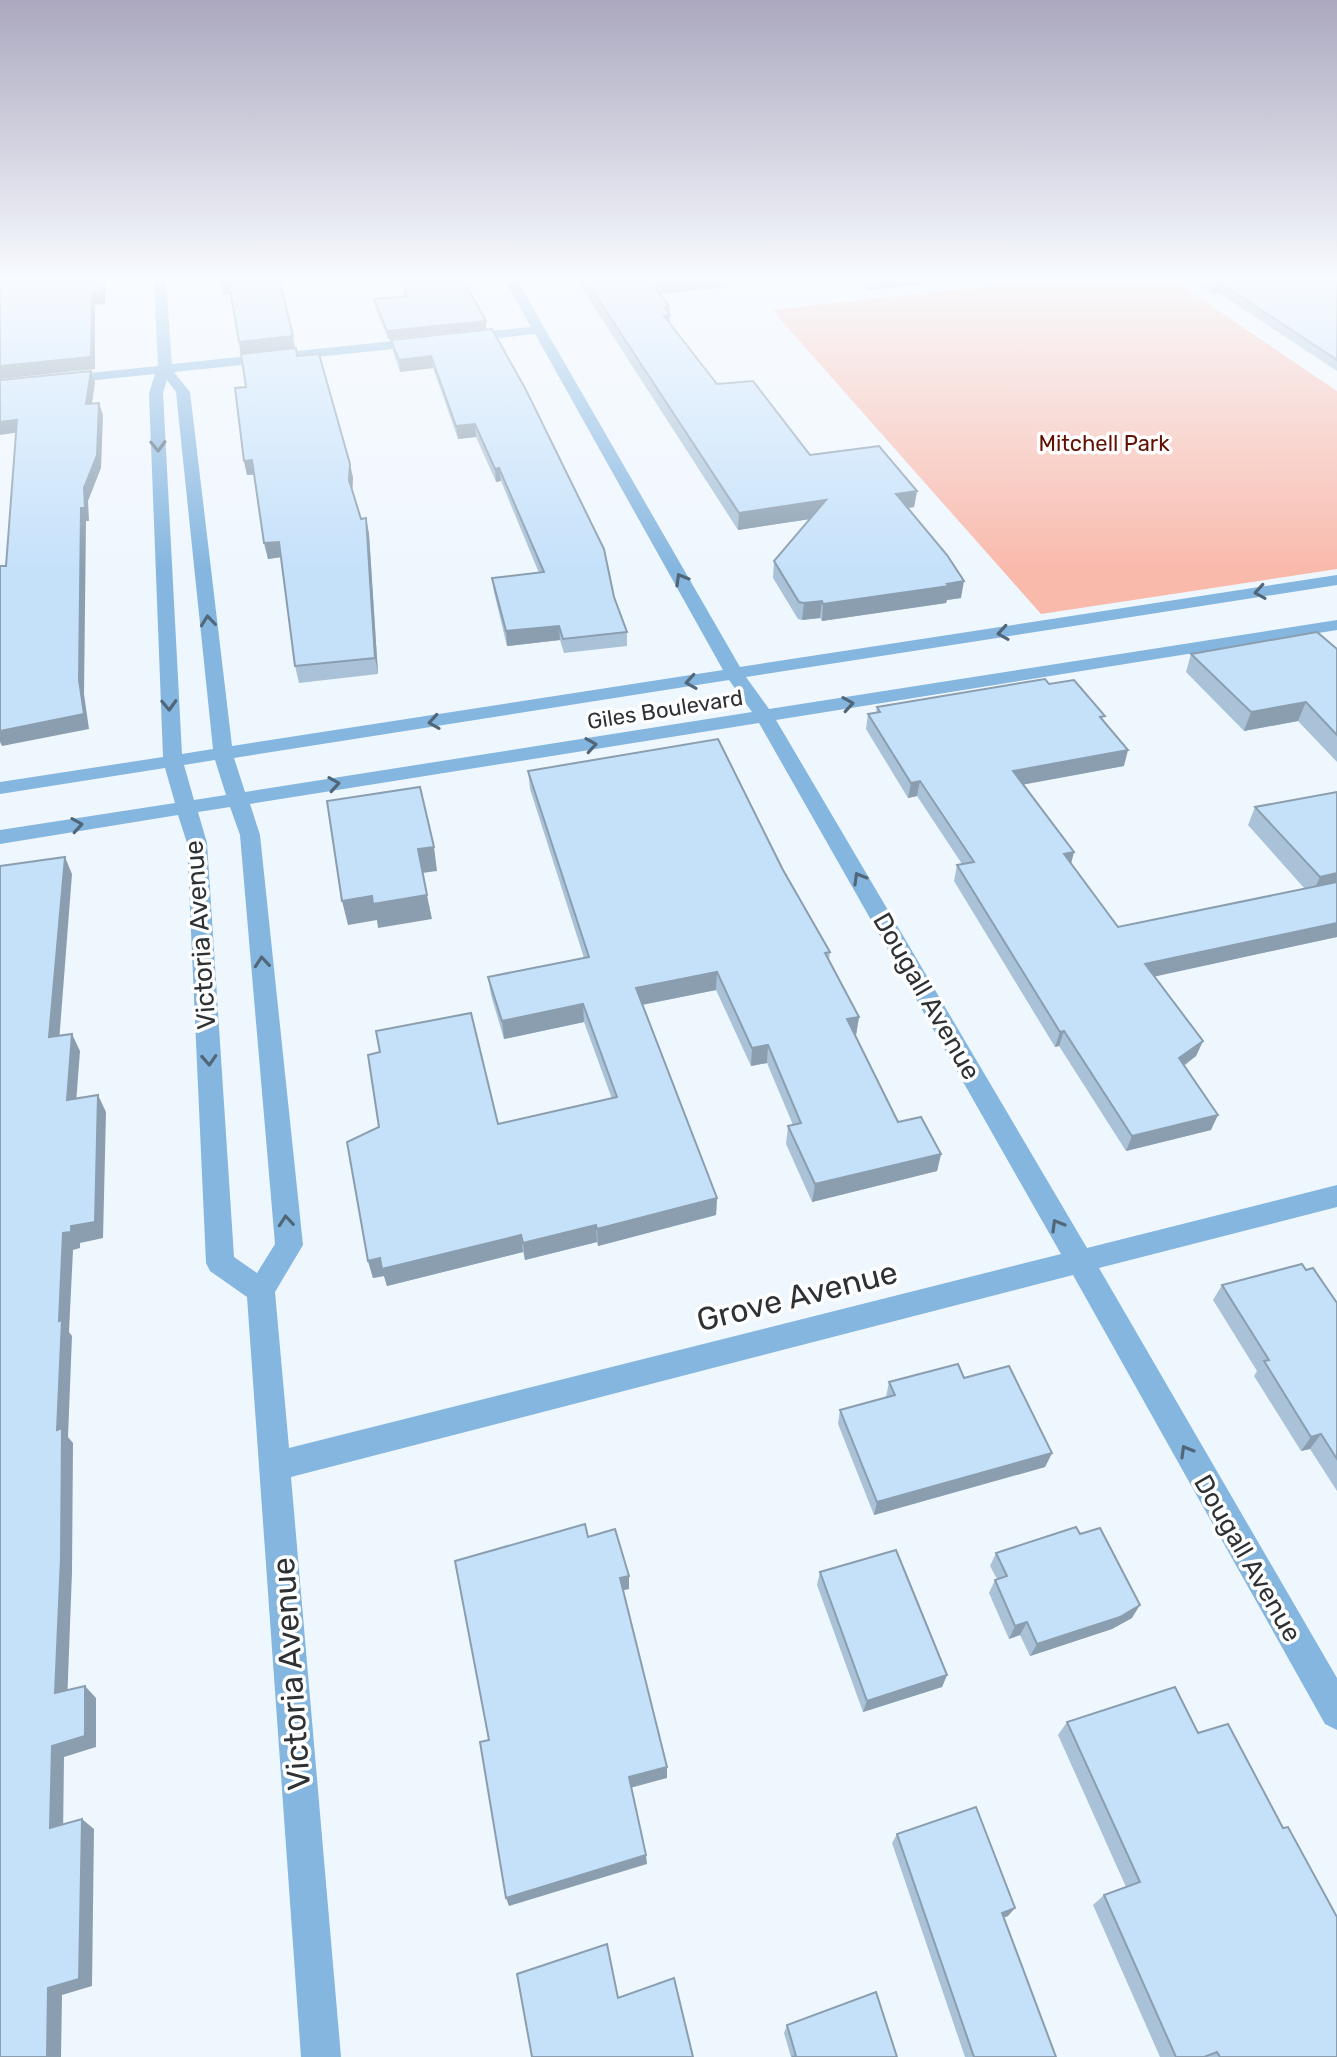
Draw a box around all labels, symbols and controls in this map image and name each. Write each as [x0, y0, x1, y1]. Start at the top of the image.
park label: Mitchell Park [1038, 430, 1170, 457]
one-way arrow [150, 440, 167, 453]
one-way arrow [675, 573, 691, 588]
one-way arrow [1253, 583, 1267, 600]
one-way arrow [200, 614, 217, 627]
one-way arrow [996, 623, 1010, 640]
one-way arrow [684, 672, 698, 689]
street label: Giles Boulevard [585, 684, 745, 735]
one-way arrow [841, 697, 854, 714]
one-way arrow [161, 699, 178, 712]
one-way arrow [427, 712, 441, 729]
one-way arrow [584, 737, 598, 754]
one-way arrow [327, 776, 341, 793]
one-way arrow [70, 817, 84, 834]
street label: Victoria Avenue [178, 839, 223, 1031]
one-way arrow [853, 872, 869, 887]
street label: Dougall Avenue [866, 907, 987, 1085]
one-way arrow [253, 955, 270, 968]
one-way arrow [200, 1054, 217, 1067]
one-way arrow [278, 1214, 295, 1227]
one-way arrow [1051, 1219, 1067, 1234]
street label: Grove Avenue [693, 1253, 901, 1339]
one-way arrow [1180, 1445, 1196, 1459]
street label: Dougall Avenue [1187, 1469, 1308, 1647]
street label: Victoria Avenue [264, 1556, 318, 1792]

